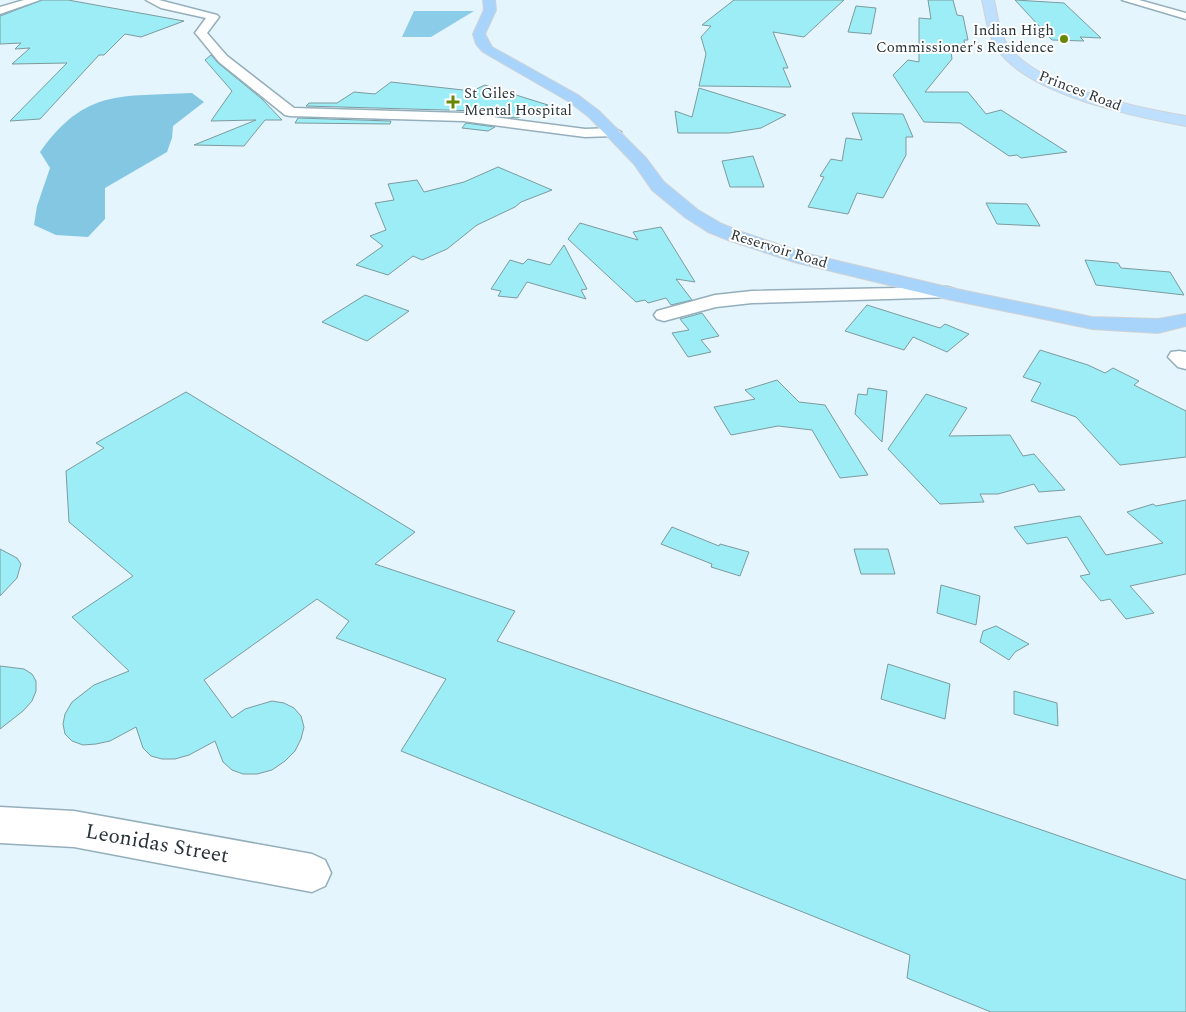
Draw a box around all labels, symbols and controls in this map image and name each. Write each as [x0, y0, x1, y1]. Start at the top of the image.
place label: Indian High Commissioner's Residence [876, 19, 1054, 59]
marker: Indian High Commissioner's Residence [1058, 33, 1070, 45]
street label: Princes Road [1035, 65, 1125, 117]
place label: St Giles Mental Hospital [464, 82, 572, 122]
marker: St Giles Mental Hospital [446, 95, 460, 109]
street label: Reservoir Road [728, 223, 830, 275]
street label: Leonidas Street [83, 816, 231, 872]

